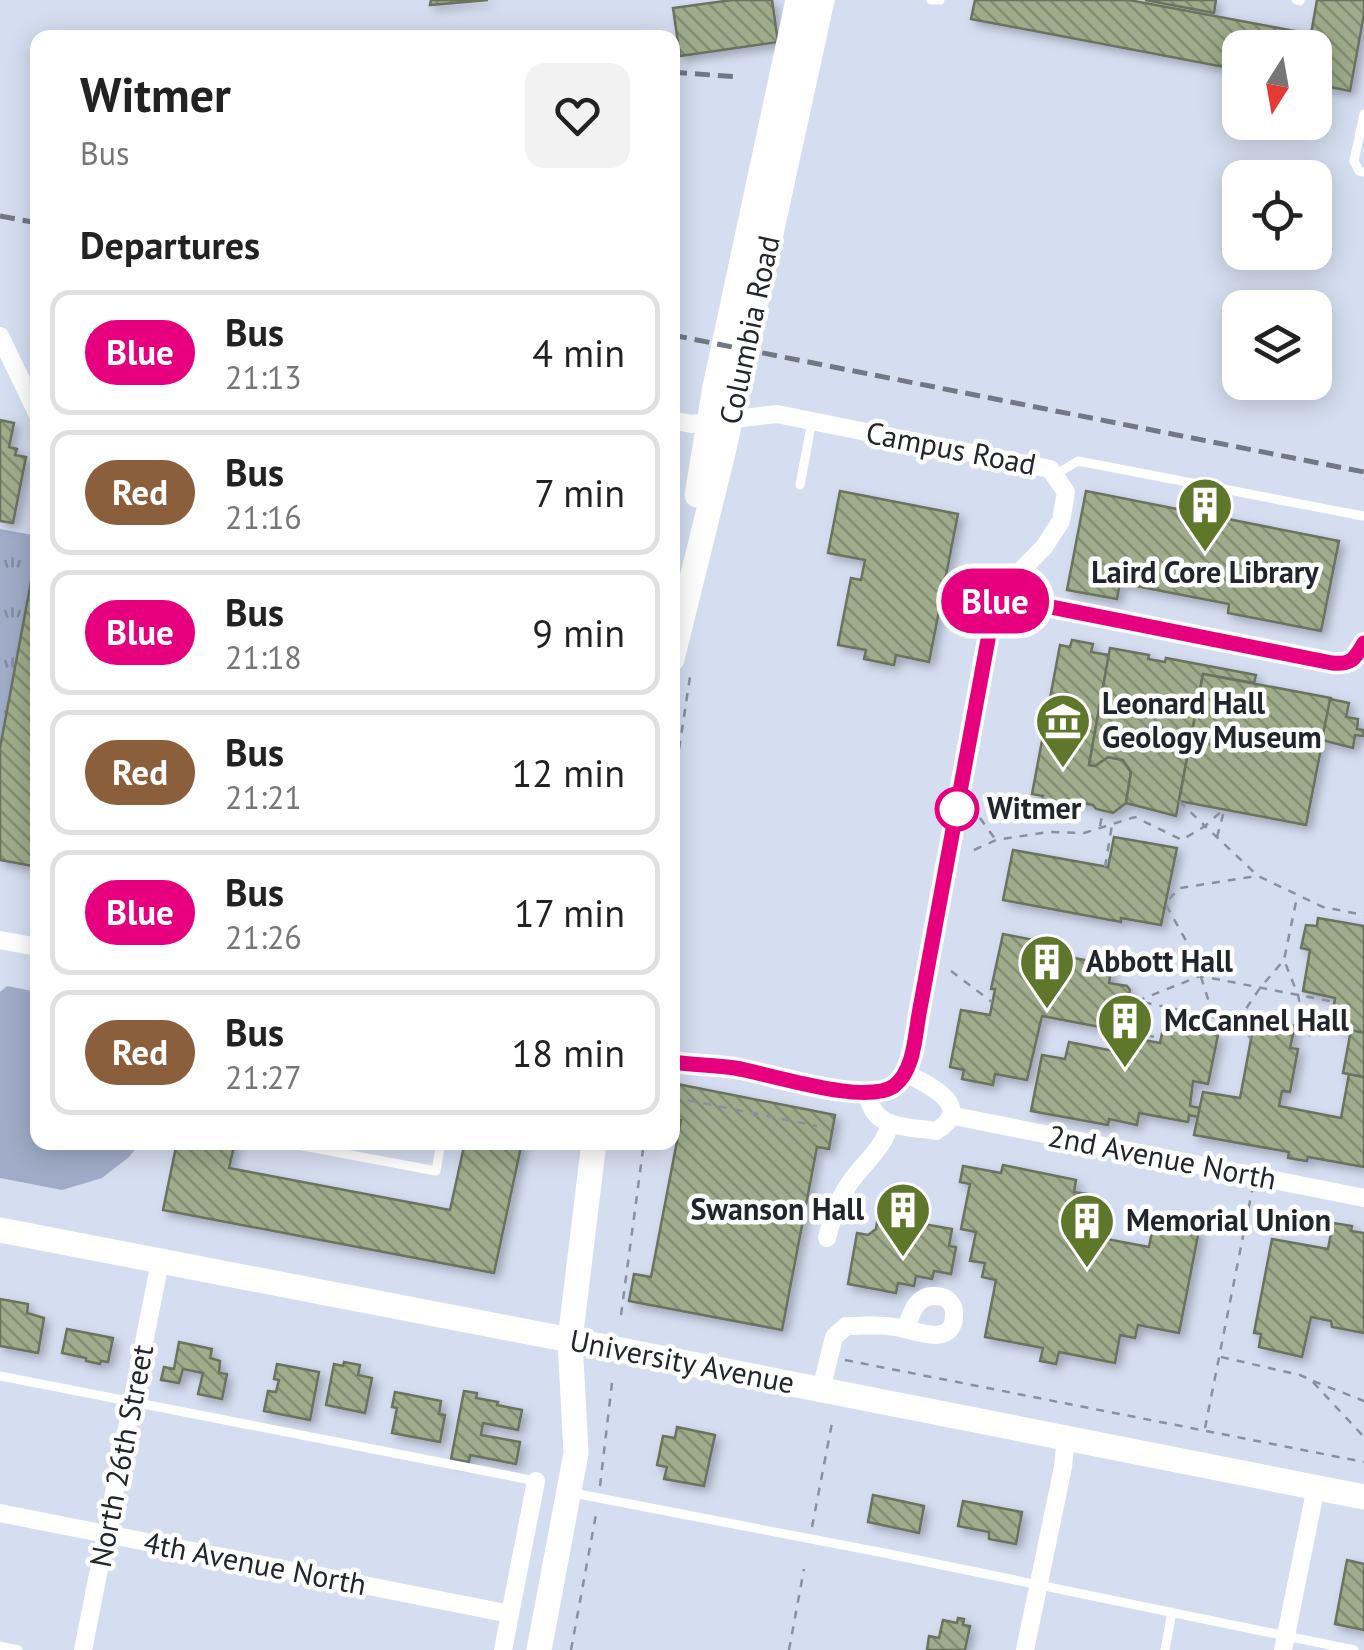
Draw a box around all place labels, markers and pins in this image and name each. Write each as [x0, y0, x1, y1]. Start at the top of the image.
building icon: Laird Core Library [1175, 475, 1235, 554]
place label: Laird Core Library [1091, 552, 1319, 591]
place label: Leonard Hall Geology Museum [1102, 683, 1322, 756]
museum icon: Leonard Hall Geology Museum [1033, 691, 1093, 770]
marker: Witmer [936, 788, 978, 830]
place label: Witmer [987, 788, 1082, 827]
building icon: Abbott Hall [1017, 932, 1077, 1011]
place label: Abbott Hall [1086, 941, 1233, 980]
building icon: McCannel Hall [1095, 991, 1155, 1070]
place label: McCannel Hall [1164, 1000, 1349, 1039]
building icon: Swanson Hall [873, 1180, 933, 1259]
place label: Swanson Hall [690, 1189, 864, 1228]
building icon: Memorial Union [1057, 1191, 1117, 1270]
place label: Memorial Union [1126, 1200, 1331, 1239]

